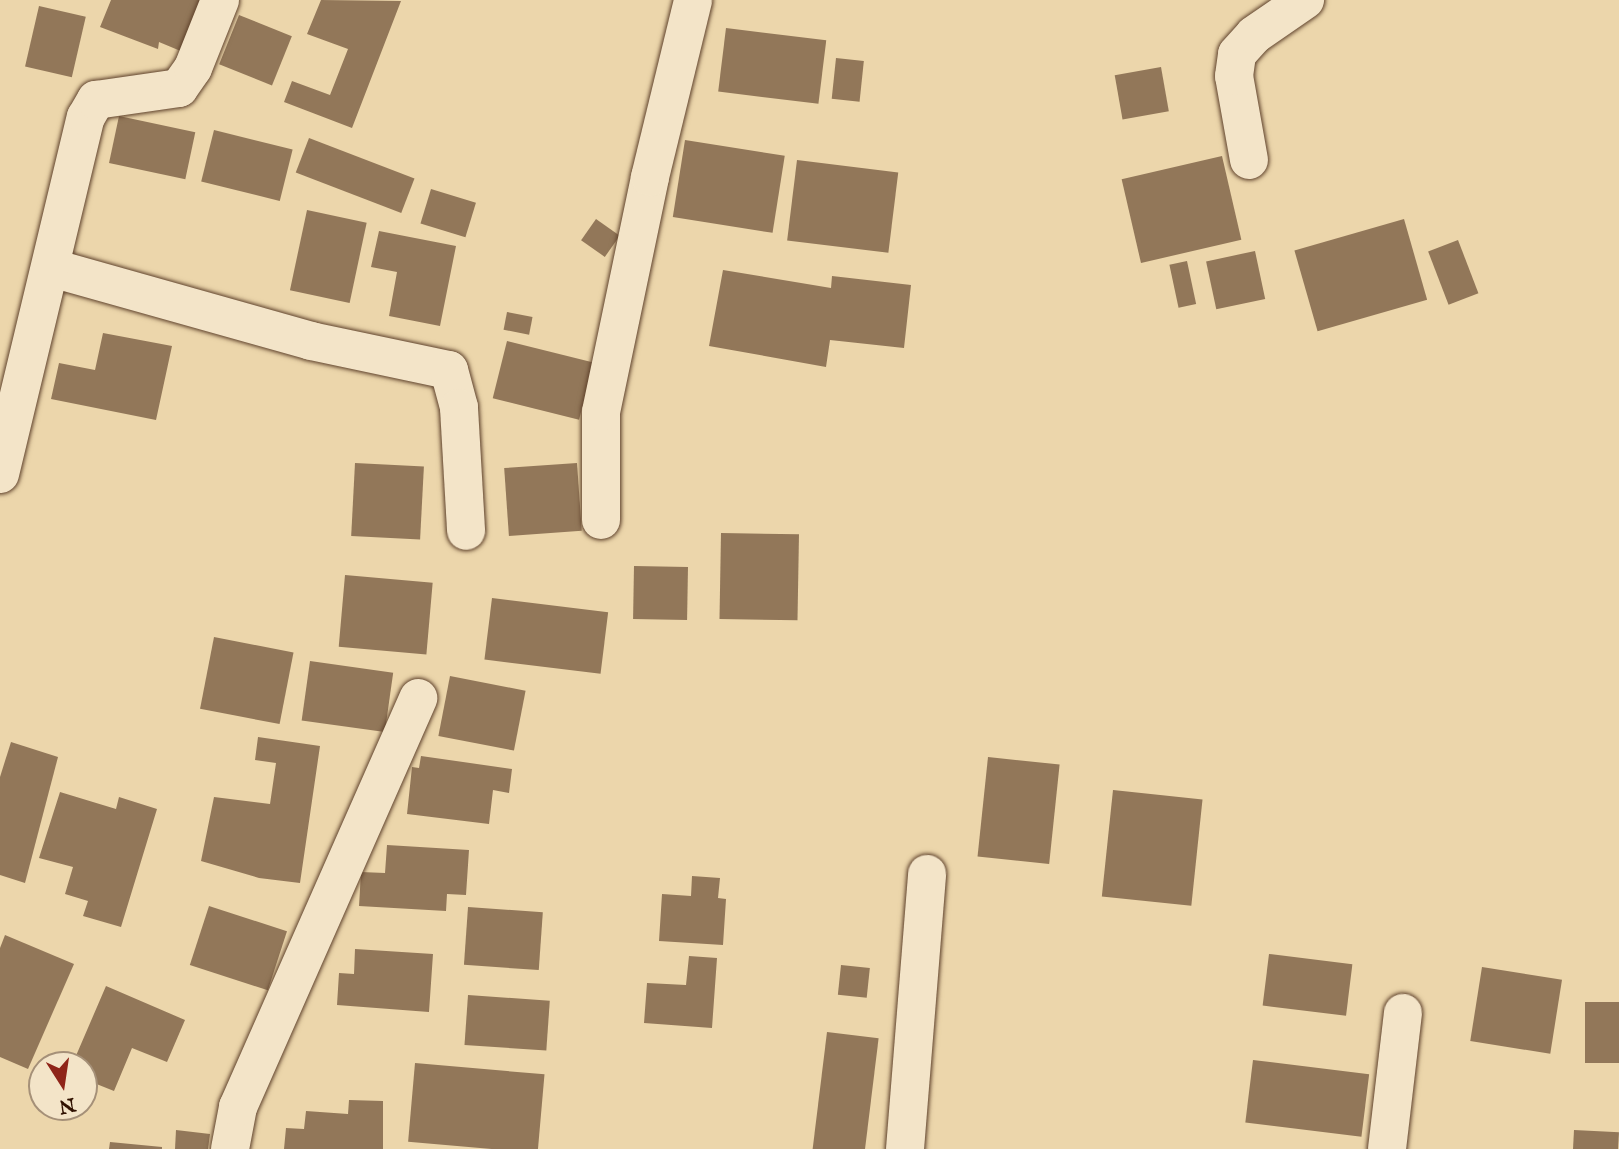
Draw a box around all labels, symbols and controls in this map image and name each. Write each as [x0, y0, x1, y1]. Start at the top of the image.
north arrow [28, 1051, 98, 1121]
text: N [56, 1091, 77, 1118]

